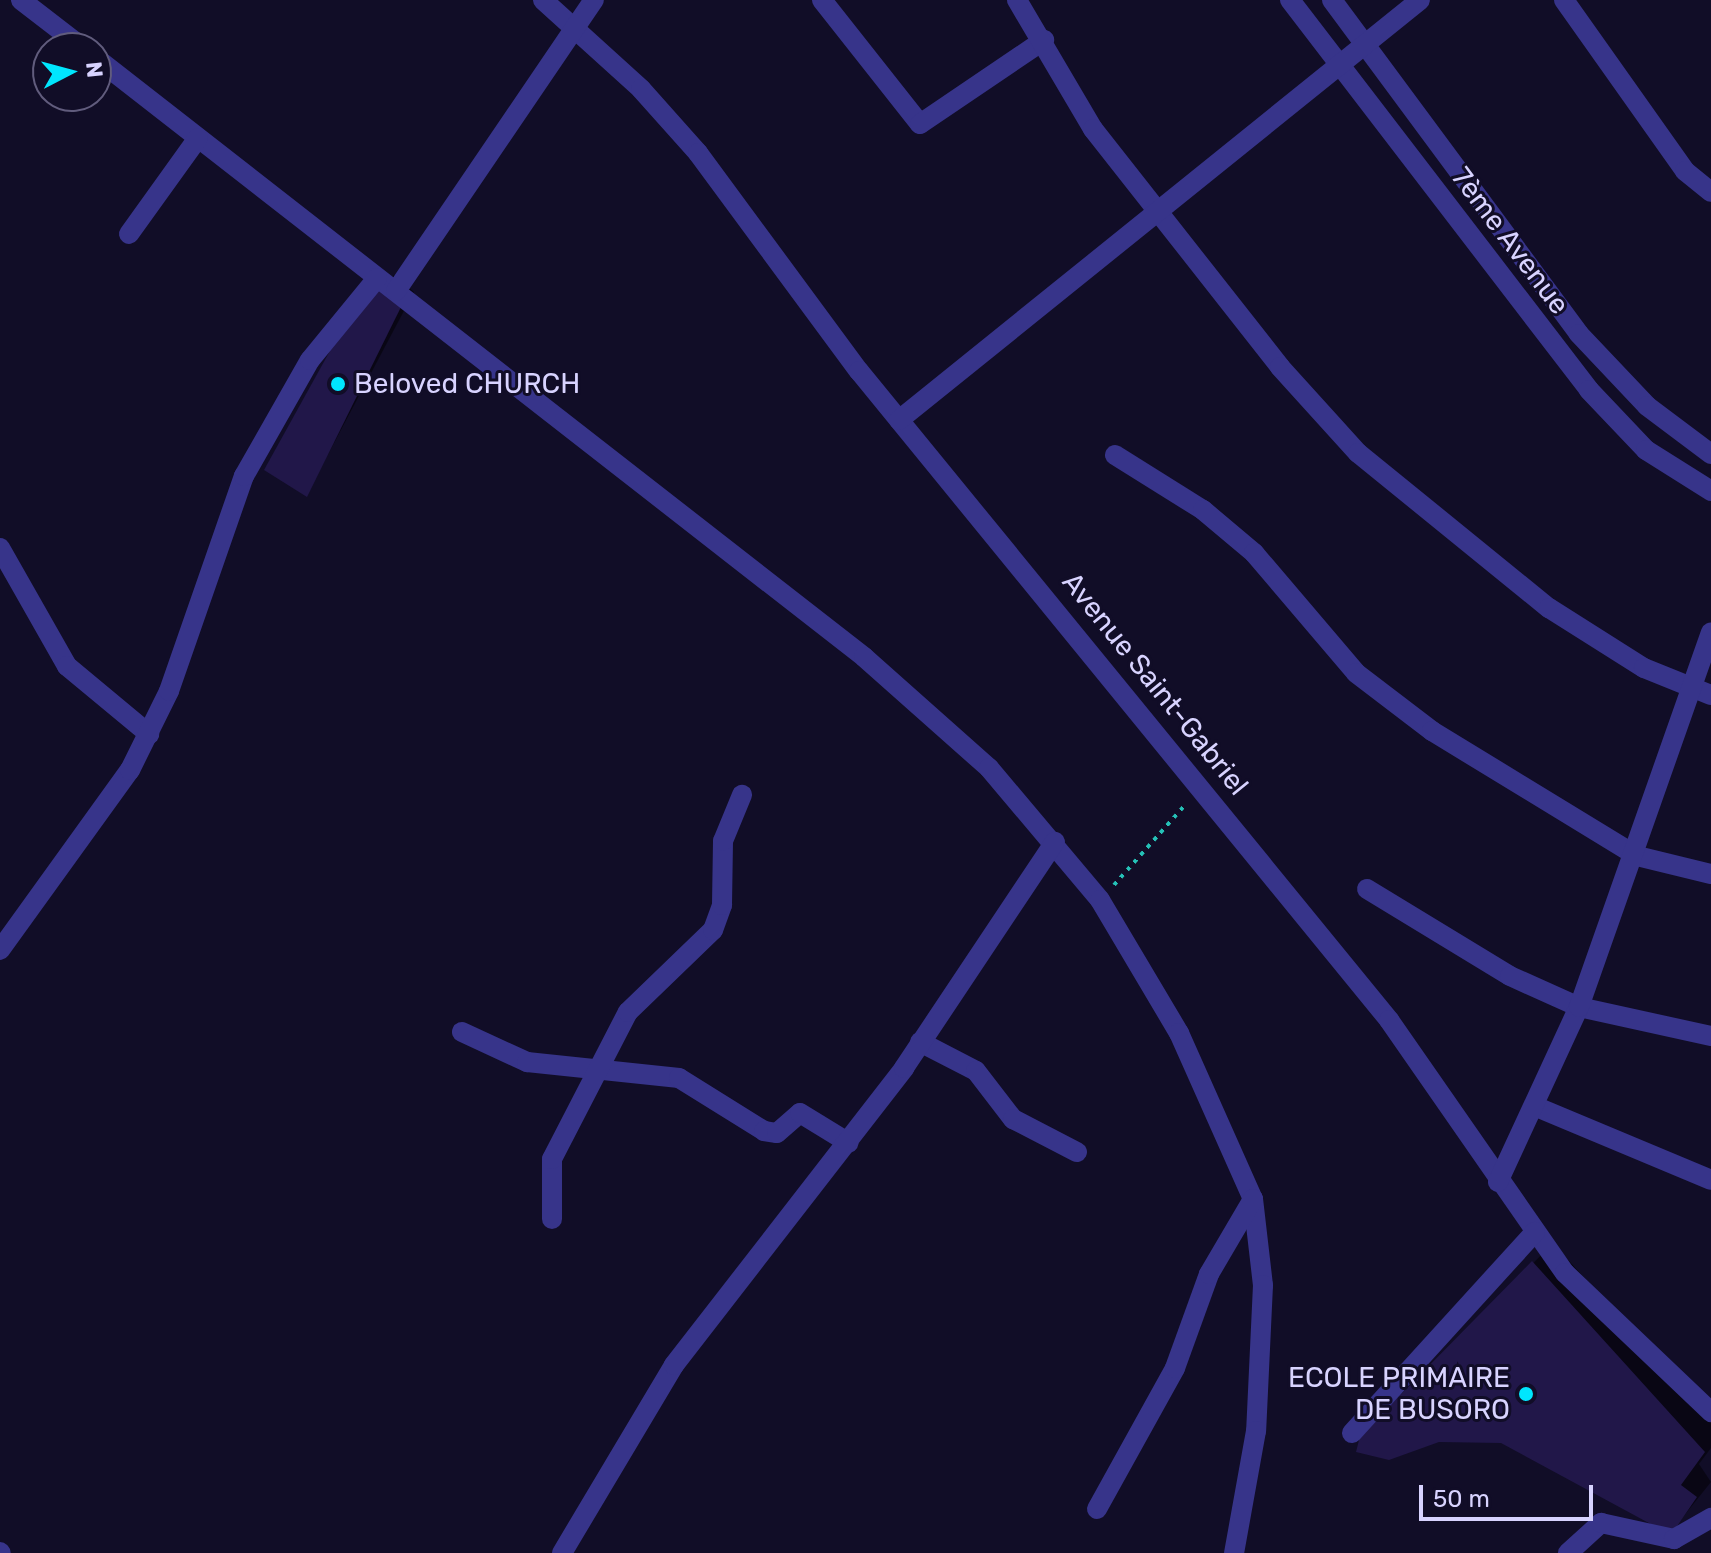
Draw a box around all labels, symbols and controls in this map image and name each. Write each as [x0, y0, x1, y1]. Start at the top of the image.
north arrow [32, 32, 112, 112]
text: N [80, 60, 109, 79]
street label: 7ème Avenue [1444, 161, 1576, 321]
place label: Beloved CHURCH [354, 367, 580, 401]
marker: Beloved CHURCH [329, 375, 347, 393]
street label: Avenue Saint-Gabriel [1055, 566, 1255, 802]
place label: ECOLE PRIMAIRE DE BUSORO [1288, 1361, 1510, 1427]
marker: ECOLE PRIMAIRE DE BUSORO [1517, 1385, 1535, 1403]
scale bar [1423, 1469, 1597, 1519]
text: 50 m [1433, 1485, 1490, 1513]

